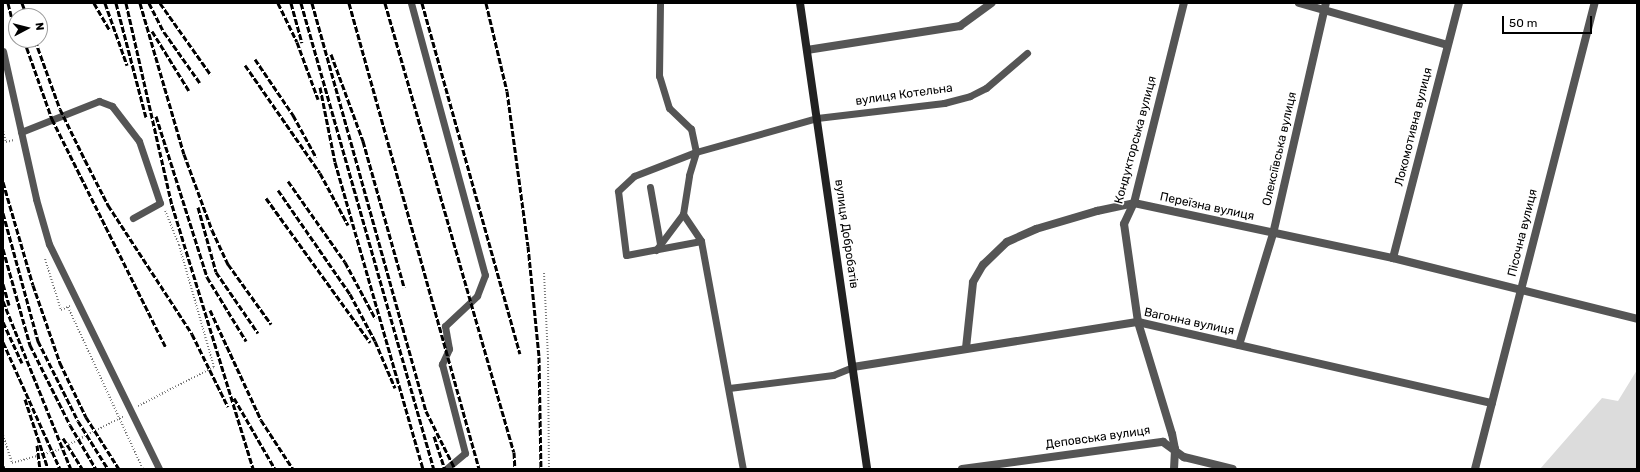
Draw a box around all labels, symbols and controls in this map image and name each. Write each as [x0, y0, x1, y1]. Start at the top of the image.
north arrow [8, 8, 48, 48]
scale bar [1504, 8, 1594, 34]
text: 50 m [1509, 16, 1537, 30]
text: N [32, 22, 46, 31]
street label: Локомотивна вулиця [1392, 66, 1436, 188]
street label: Кондукторська вулиця [1112, 75, 1160, 205]
street label: вулиця Котельна [854, 81, 954, 109]
street label: Олексіївська вулиця [1260, 91, 1300, 207]
street label: вулиця Добробатів [831, 179, 861, 289]
street label: Пісочна вулиця [1505, 188, 1541, 278]
street label: Переїзна вулиця [1158, 190, 1256, 224]
street label: Вагонна вулиця [1143, 305, 1235, 339]
street label: Деповська вулиця [1045, 424, 1151, 452]

